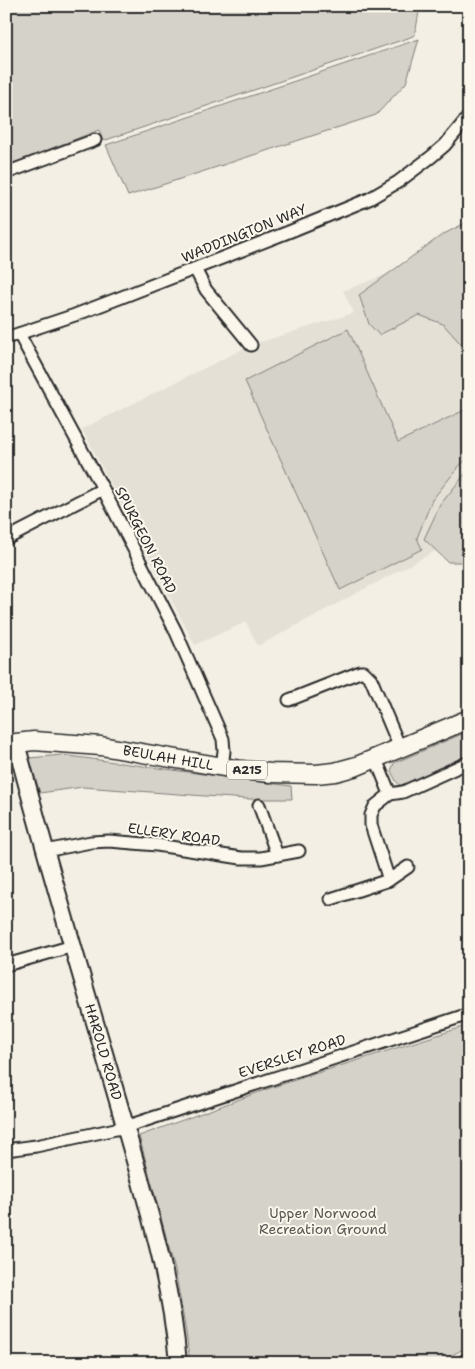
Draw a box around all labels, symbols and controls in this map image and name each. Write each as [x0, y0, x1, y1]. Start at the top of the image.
street label: WADDINGTON WAY [179, 199, 310, 266]
street label: SPURGEON ROAD [111, 483, 181, 597]
street label: BEULAH HILL [122, 741, 215, 774]
road number: A215 [227, 760, 267, 780]
street label: ELLERY ROAD [127, 819, 221, 849]
street label: HAROLD ROAD [81, 1001, 126, 1102]
street label: EVERSLEY ROAD [236, 1030, 348, 1082]
park label: Upper Norwood Recreation Ground [259, 1204, 387, 1238]

